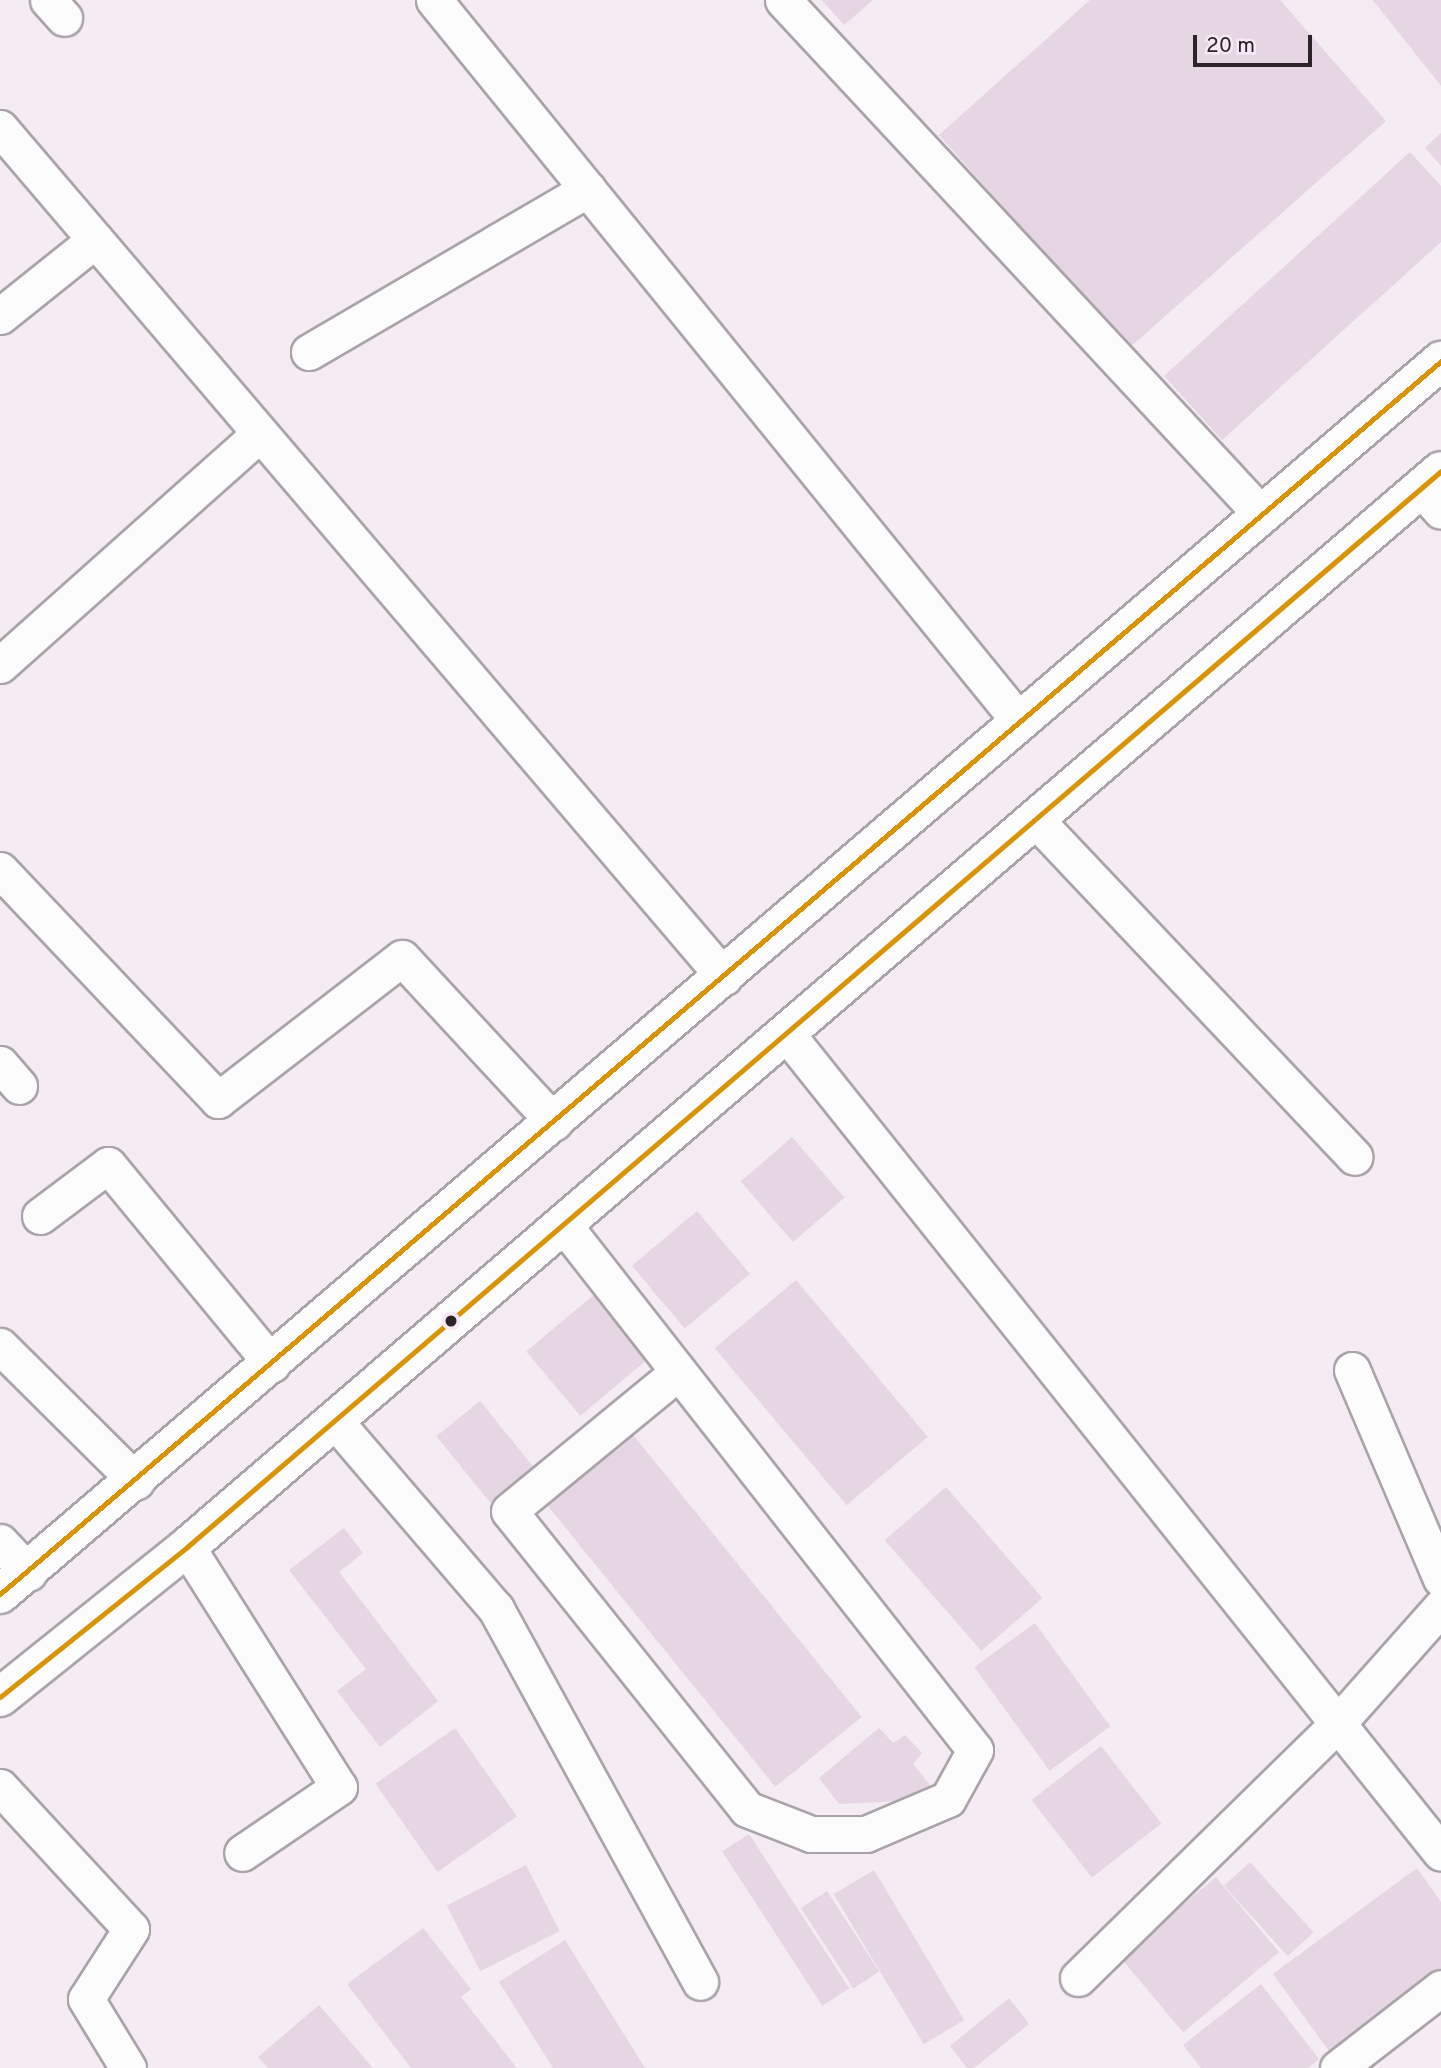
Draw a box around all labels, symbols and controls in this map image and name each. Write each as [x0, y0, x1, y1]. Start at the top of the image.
scale bar [1196, 21, 1315, 65]
text: 20 m [1206, 33, 1255, 60]
unlabelled marker [444, 1314, 458, 1328]

